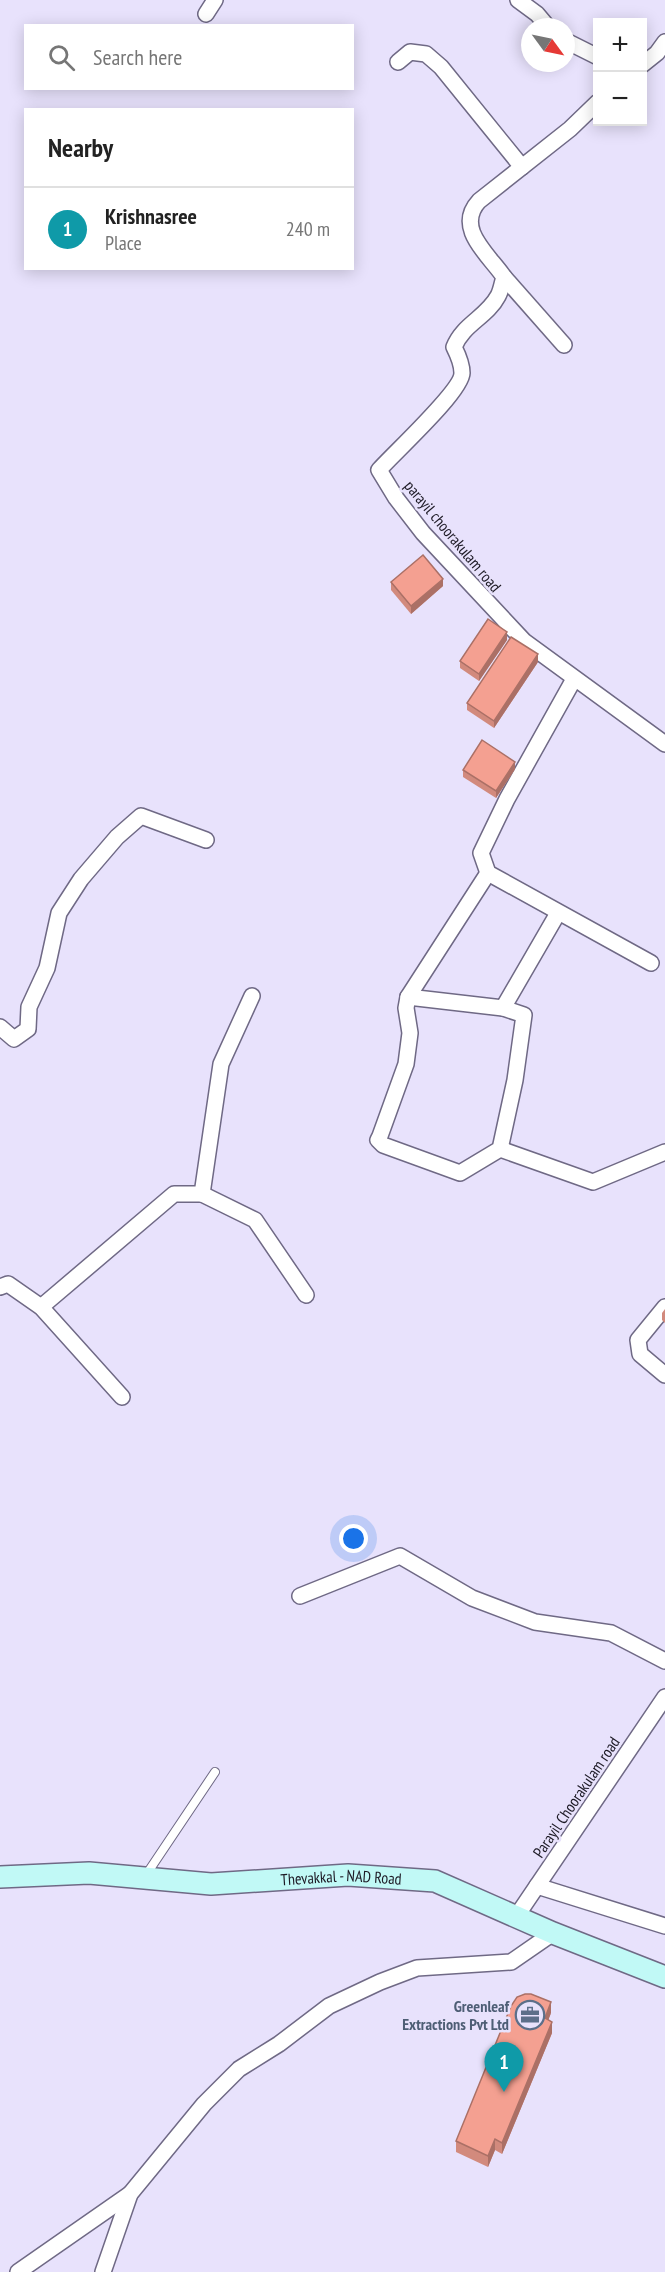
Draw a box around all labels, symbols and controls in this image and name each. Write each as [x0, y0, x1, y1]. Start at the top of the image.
north arrow [521, 18, 575, 72]
map controls [593, 18, 647, 126]
button: + [593, 18, 647, 72]
search box [24, 24, 354, 90]
icon: search [45, 41, 78, 74]
text: Search here [93, 43, 182, 71]
button: − [593, 72, 647, 126]
text: Nearby [48, 131, 113, 164]
text: Krishnasree [105, 202, 197, 230]
text: 1 [63, 216, 72, 242]
text: 240 m [286, 216, 330, 242]
text: Place [105, 230, 142, 256]
street label: parayil choorakulam road [400, 476, 506, 596]
your location [339, 1524, 368, 1553]
street label: Parayil Choorakulam road [528, 1733, 624, 1861]
street label: Thevakkal - NAD Road [280, 1865, 402, 1889]
place label: Greenleaf Extractions Pvt Ltd [402, 1996, 510, 2034]
office icon: Greenleaf Extractions Pvt Ltd [514, 1999, 546, 2031]
pin: 1 [484, 2042, 524, 2092]

